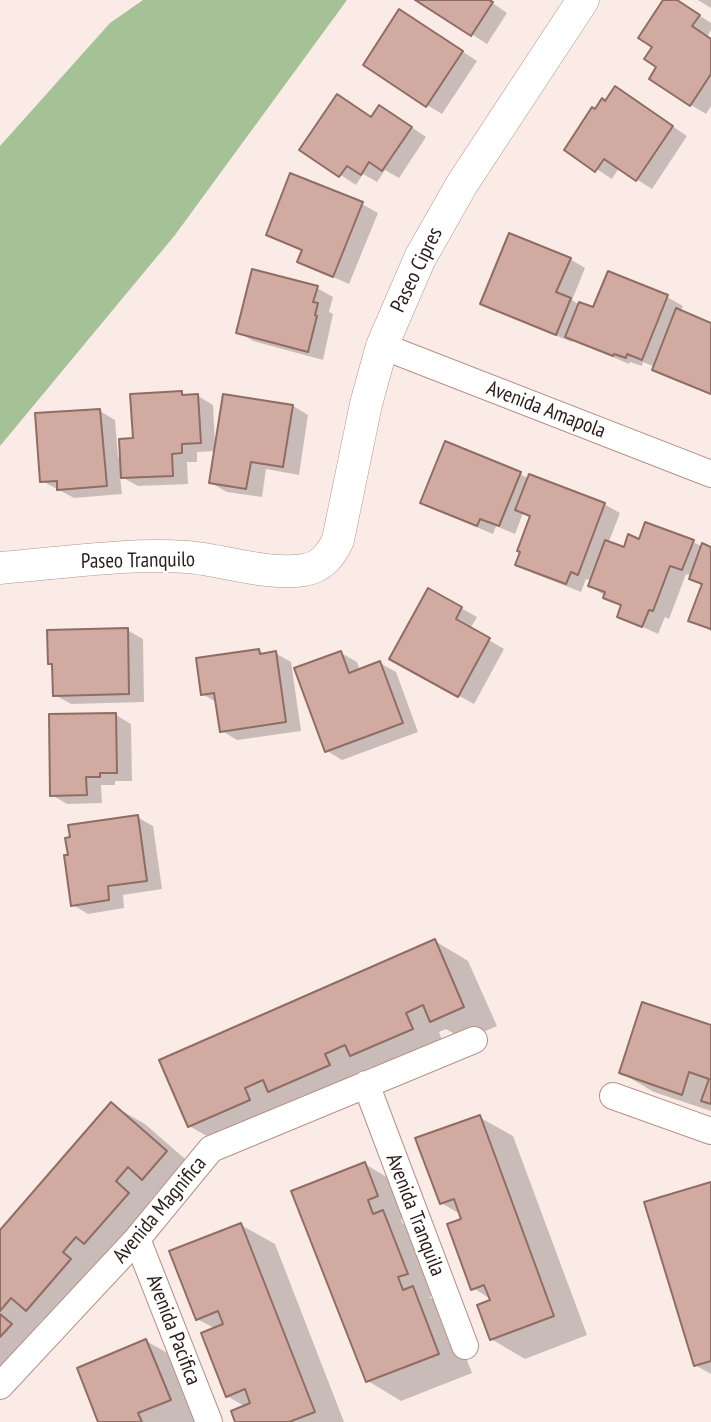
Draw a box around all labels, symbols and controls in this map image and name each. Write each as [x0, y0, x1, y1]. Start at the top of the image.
street label: Paseo Cipres [386, 223, 448, 317]
street label: Avenida Amapola [483, 376, 609, 444]
street label: Paseo Tranquilo [81, 547, 195, 575]
street label: Avenida Tranquila [380, 1150, 450, 1280]
street label: Avenida Magnifica [108, 1152, 212, 1268]
street label: Avenida Pacifica [140, 1271, 206, 1389]

